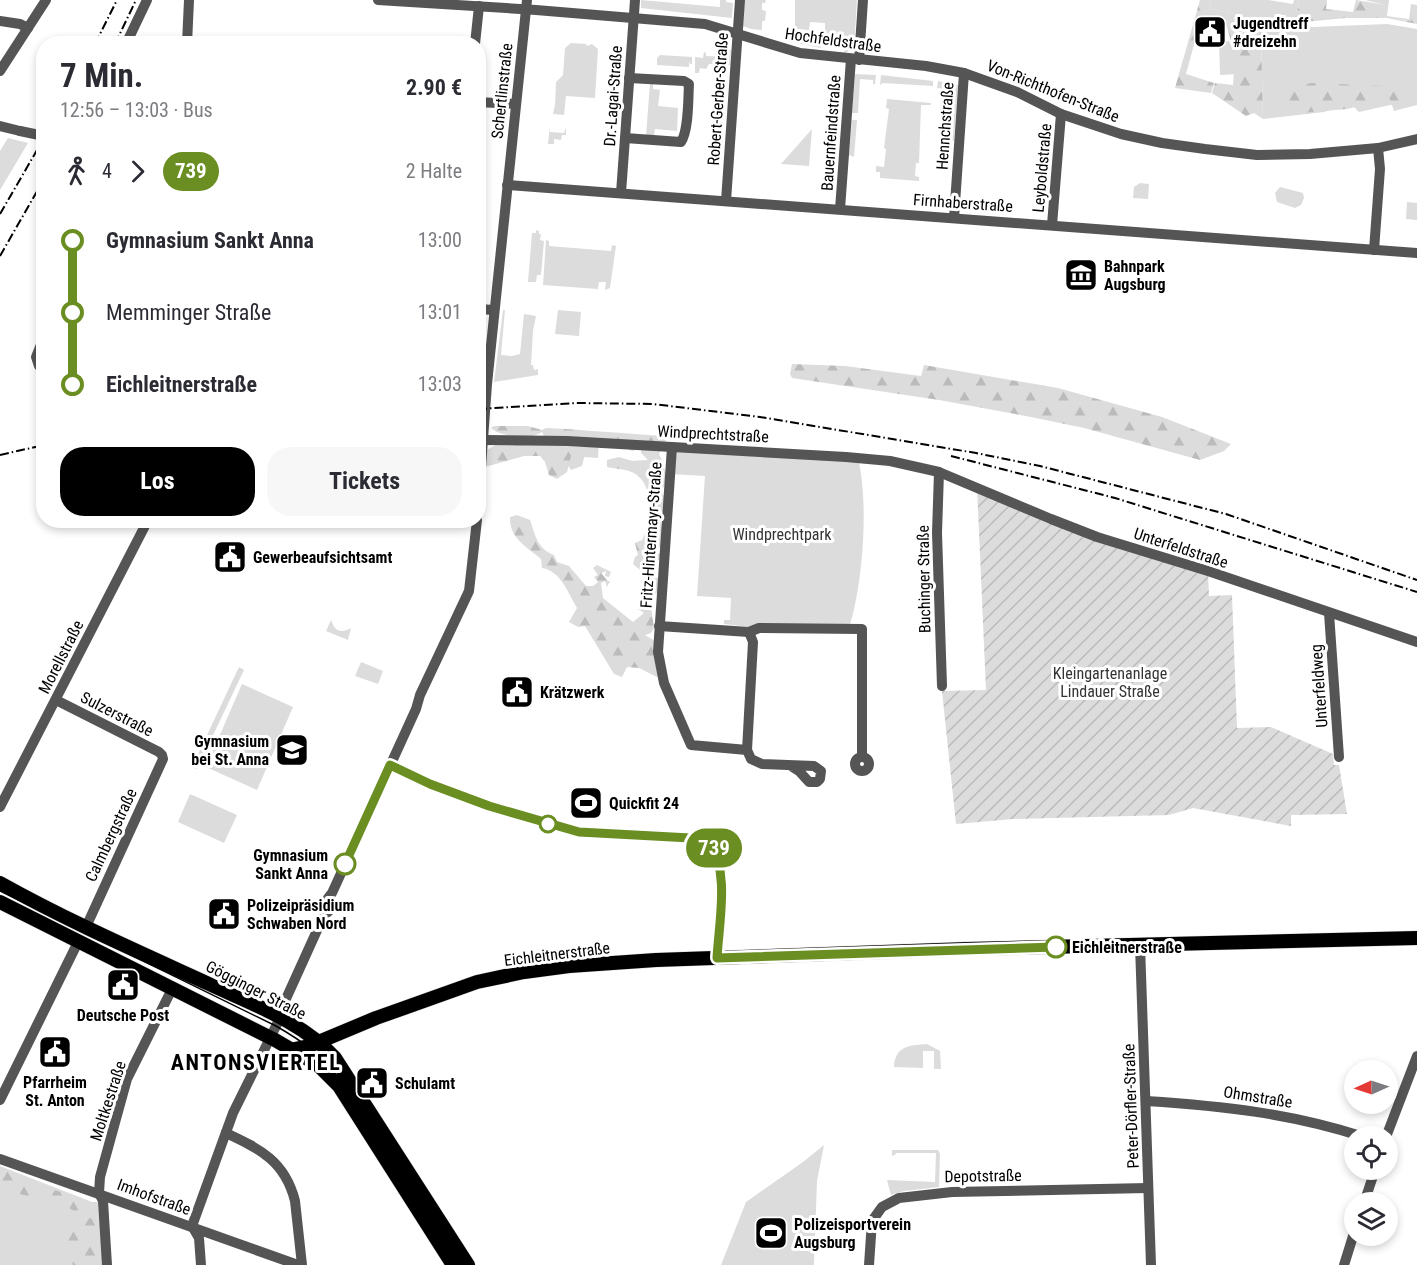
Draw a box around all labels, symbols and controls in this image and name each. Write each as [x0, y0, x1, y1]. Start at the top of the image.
public building icon: Jugendtreff #dreizehn [1192, 14, 1228, 50]
place label: Jugendtreff #dreizehn [1233, 14, 1309, 51]
street label: Hochfeldstraße [784, 24, 882, 56]
street label: Robert-Gerber-Straße [704, 32, 732, 166]
street label: Schertlinstraße [488, 42, 516, 140]
street label: Dr.-Lagai-Straße [600, 45, 626, 147]
text: 7 Min. [60, 56, 143, 95]
street label: Von-Richthofen-Straße [984, 56, 1122, 126]
street label: Bauernfeindstraße [817, 74, 845, 192]
text: 2.90 € [406, 75, 462, 100]
street label: Hennchstraße [932, 81, 958, 171]
text: 12:56 – 13:03 · Bus [60, 98, 213, 122]
street label: Leyboldstraße [1029, 123, 1055, 213]
icon: walk [60, 155, 93, 188]
icon: forward [121, 155, 154, 188]
text: 4 [102, 159, 112, 183]
text: 739 [175, 159, 207, 183]
text: 2 Halte [406, 159, 462, 183]
street label: Firnhaberstraße [913, 190, 1013, 216]
text: Gymnasium Sankt Anna [106, 228, 314, 253]
text: 13:00 [418, 228, 462, 252]
museum icon: Bahnpark Augsburg [1063, 257, 1099, 293]
place label: Bahnpark Augsburg [1104, 257, 1166, 294]
text: Memminger Straße [106, 300, 271, 325]
text: 13:01 [418, 300, 462, 324]
text: Eichleitnerstraße [106, 372, 257, 397]
text: 13:03 [418, 372, 462, 396]
street label: Windprechtstraße [657, 422, 769, 446]
button: Los [60, 447, 255, 516]
button: Tickets [267, 447, 462, 516]
street label: Fritz-Hintermayr-Straße [636, 461, 666, 609]
street label: Unterfeldstraße [1131, 524, 1231, 572]
park label: Windprechtpark [732, 525, 832, 544]
street label: Buchinger Straße [914, 525, 934, 633]
public building icon: Gewerbeaufsichtsamt [212, 539, 248, 575]
place label: Gewerbeaufsichtsamt [253, 548, 392, 567]
street label: Morellstraße [34, 617, 88, 697]
street label: Unterfeldweg [1307, 644, 1331, 728]
park label: Kleingartenanlage Lindauer Straße [1053, 664, 1167, 701]
public building icon: Krätzwerk [499, 674, 535, 710]
place label: Krätzwerk [540, 683, 605, 702]
street label: Sulzerstraße [77, 688, 157, 740]
place label: Gymnasium bei St. Anna [191, 732, 269, 769]
school or university icon: Gymnasium bei St. Anna [274, 732, 310, 768]
street label: Calmbergstraße [81, 785, 141, 885]
sports icon: Quickfit 24 [568, 785, 604, 821]
place label: Quickfit 24 [609, 794, 679, 813]
unlabelled marker [539, 815, 557, 833]
line badge: 739 [680, 828, 748, 868]
text: 739 [698, 836, 730, 860]
place label: Gymnasium Sankt Anna [253, 846, 328, 883]
marker: Gymnasium Sankt Anna [334, 853, 356, 875]
public building icon: Polizeipräsidium Schwaben Nord [206, 896, 242, 932]
place label: Polizeipräsidium Schwaben Nord [247, 896, 354, 933]
marker: Eichleitnerstraße [1045, 936, 1067, 958]
street label: Eichleitnerstraße [503, 938, 611, 970]
place label: Eichleitnerstraße [1072, 938, 1182, 957]
street label: Gögginger Straße [203, 957, 309, 1023]
public building icon: Deutsche Post [105, 967, 141, 1003]
place label: Deutsche Post [77, 1006, 169, 1025]
public building icon: Pfarrheim St. Anton [37, 1034, 73, 1070]
street label: Peter-Dörfler-Straße [1119, 1043, 1143, 1169]
district label: ANTONSVIERTEL [171, 1050, 341, 1075]
street label: Moltkestraße [86, 1059, 130, 1143]
north arrow [1344, 1060, 1398, 1114]
map controls [1344, 1060, 1398, 1246]
public building icon: Schulamt [354, 1065, 390, 1101]
place label: Pfarrheim St. Anton [23, 1073, 87, 1110]
place label: Schulamt [395, 1074, 455, 1093]
street label: Ohmstraße [1222, 1082, 1294, 1112]
button: locate [1344, 1126, 1398, 1180]
street label: Depotstraße [944, 1166, 1022, 1186]
street label: Imhofstraße [115, 1175, 193, 1219]
button: layers [1344, 1192, 1398, 1246]
sports icon: Polizeisportverein Augsburg [753, 1215, 789, 1251]
place label: Polizeisportverein Augsburg [794, 1215, 911, 1252]

